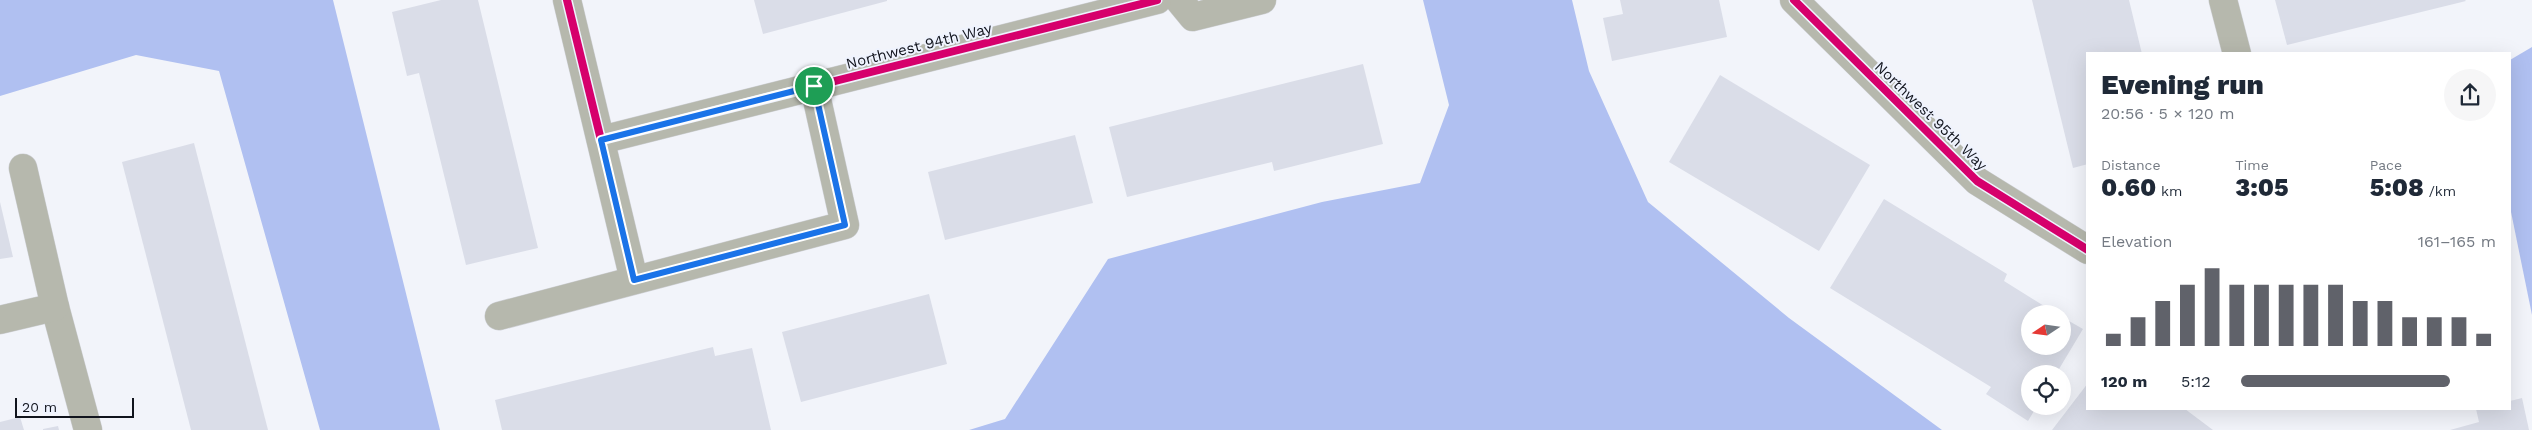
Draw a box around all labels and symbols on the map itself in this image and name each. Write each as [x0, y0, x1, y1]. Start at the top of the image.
street label: Northwest 94th Way [844, 19, 994, 73]
street label: Northwest 95th Way [1871, 58, 1991, 174]
pin [793, 65, 835, 107]
north arrow [2021, 305, 2071, 355]
scale bar [15, 395, 134, 418]

